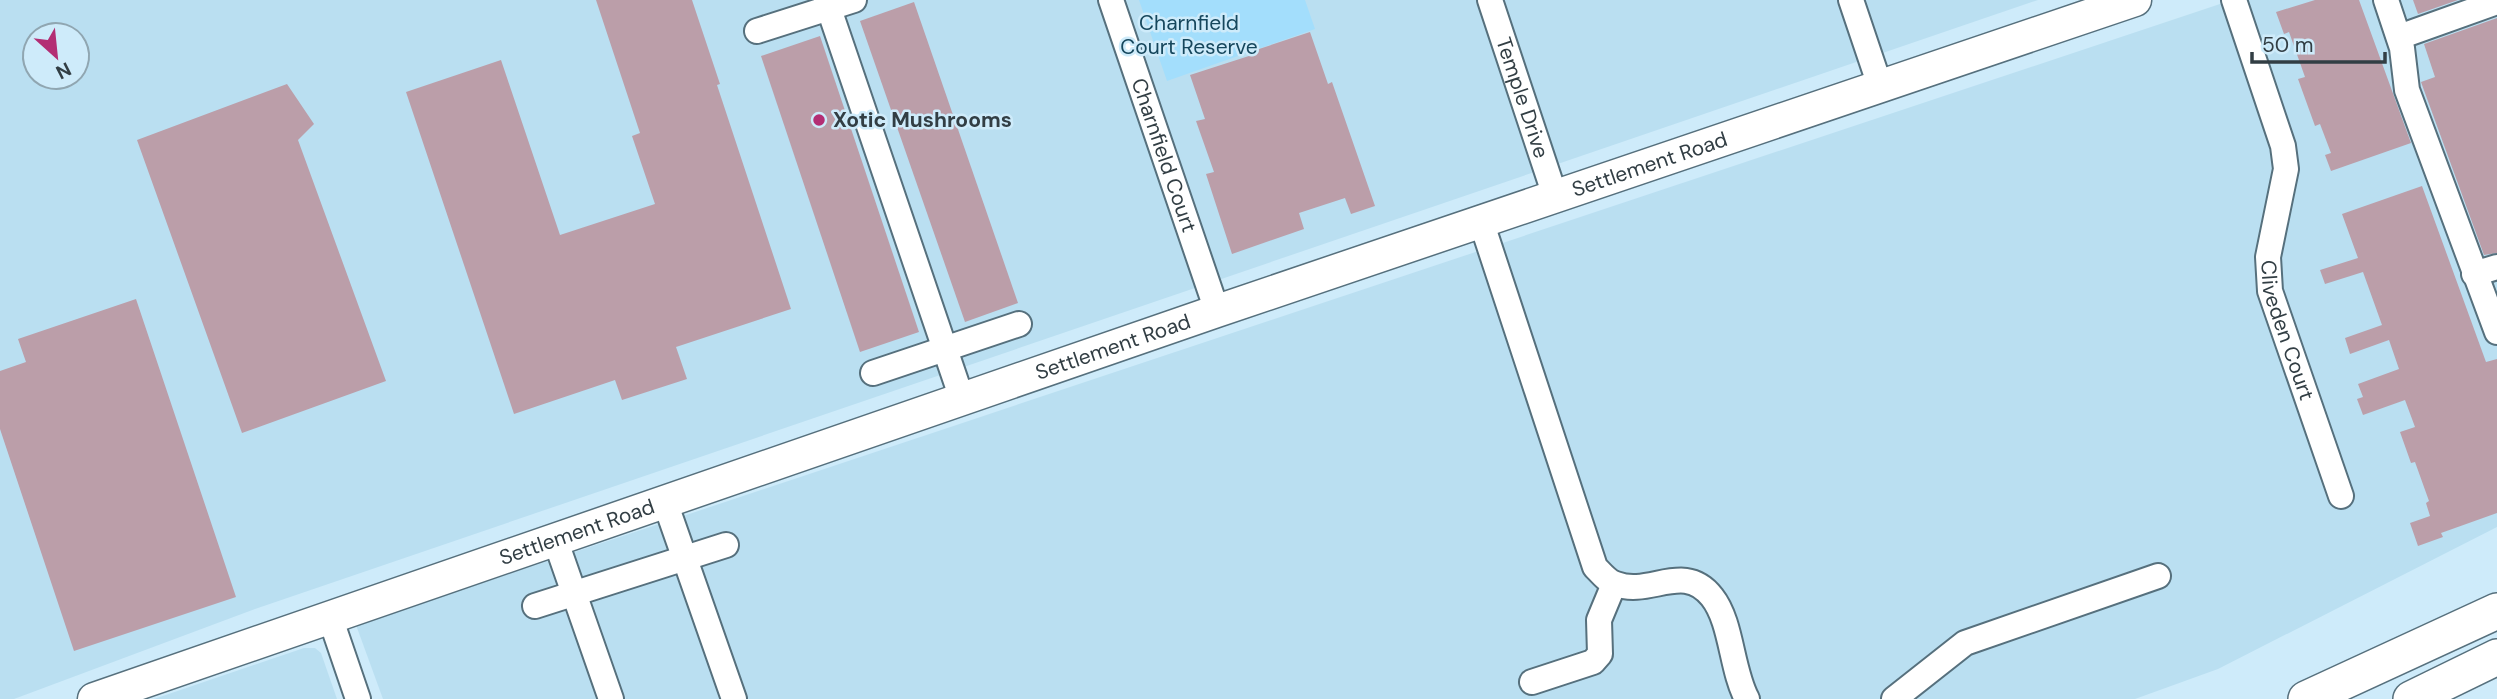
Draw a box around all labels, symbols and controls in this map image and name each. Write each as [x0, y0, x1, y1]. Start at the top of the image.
park label: Charnfield Court Reserve [1120, 9, 1258, 61]
north arrow [21, 21, 91, 91]
scale bar [2252, 21, 2385, 65]
text: 50 m [2262, 31, 2313, 59]
street label: Temple Drive [1489, 34, 1556, 162]
text: N [52, 56, 75, 85]
street label: Charnfield Court [1125, 74, 1203, 236]
place label: Xotic Mushrooms [833, 106, 1012, 134]
marker: Xotic Mushrooms [811, 112, 827, 128]
street label: Settlement Road [1568, 125, 1731, 204]
street label: Cliveden Court [2254, 259, 2321, 404]
street label: Settlement Road [1032, 307, 1194, 387]
street label: Settlement Road [496, 492, 658, 572]

